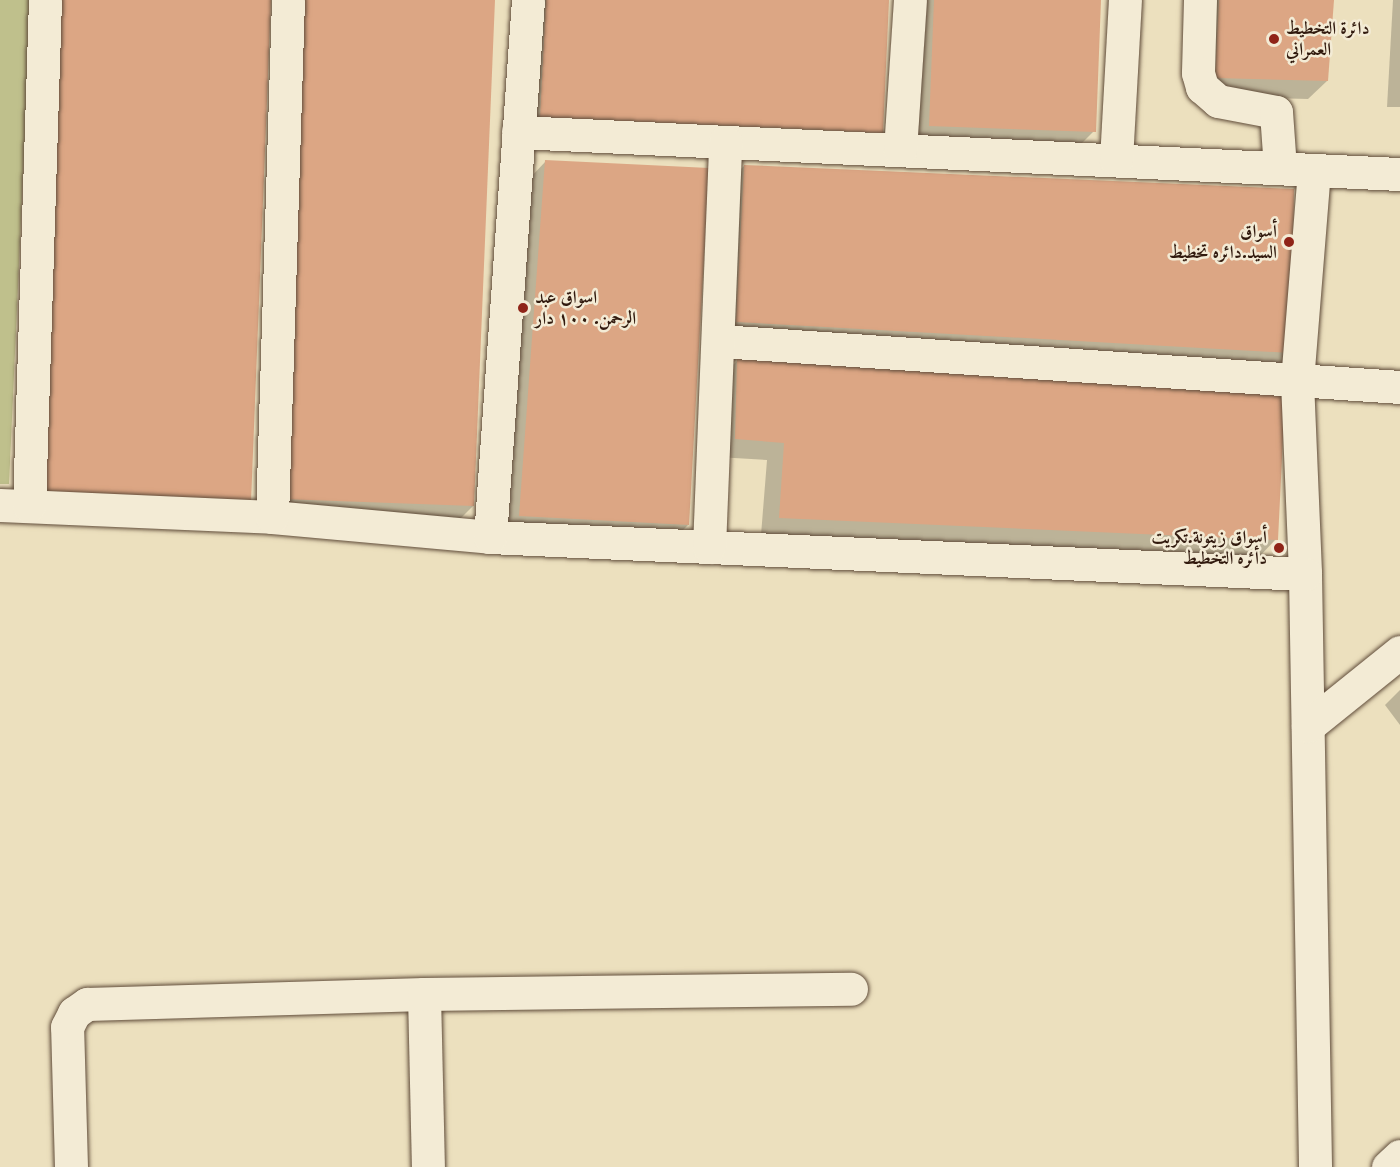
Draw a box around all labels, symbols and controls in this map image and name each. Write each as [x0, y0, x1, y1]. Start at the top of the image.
place label: دائرة التخطيط العمراني [1286, 18, 1370, 60]
marker: دائرة التخطيط العمراني [1267, 32, 1281, 46]
place label: أسواق السيد.دائره تخطيط [1169, 221, 1277, 264]
marker: أسواق السيد.دائره تخطيط [1282, 235, 1296, 249]
place label: اسواق عبد الرحمن. ١٠٠ دار [535, 287, 636, 330]
marker: اسواق عبد الرحمن. ١٠٠ دار [516, 301, 530, 315]
place label: أسواق زيتونة.تكريت دأئره التخطيط [1152, 527, 1267, 570]
marker: أسواق زيتونة.تكريت دأئره التخطيط [1272, 541, 1286, 555]

